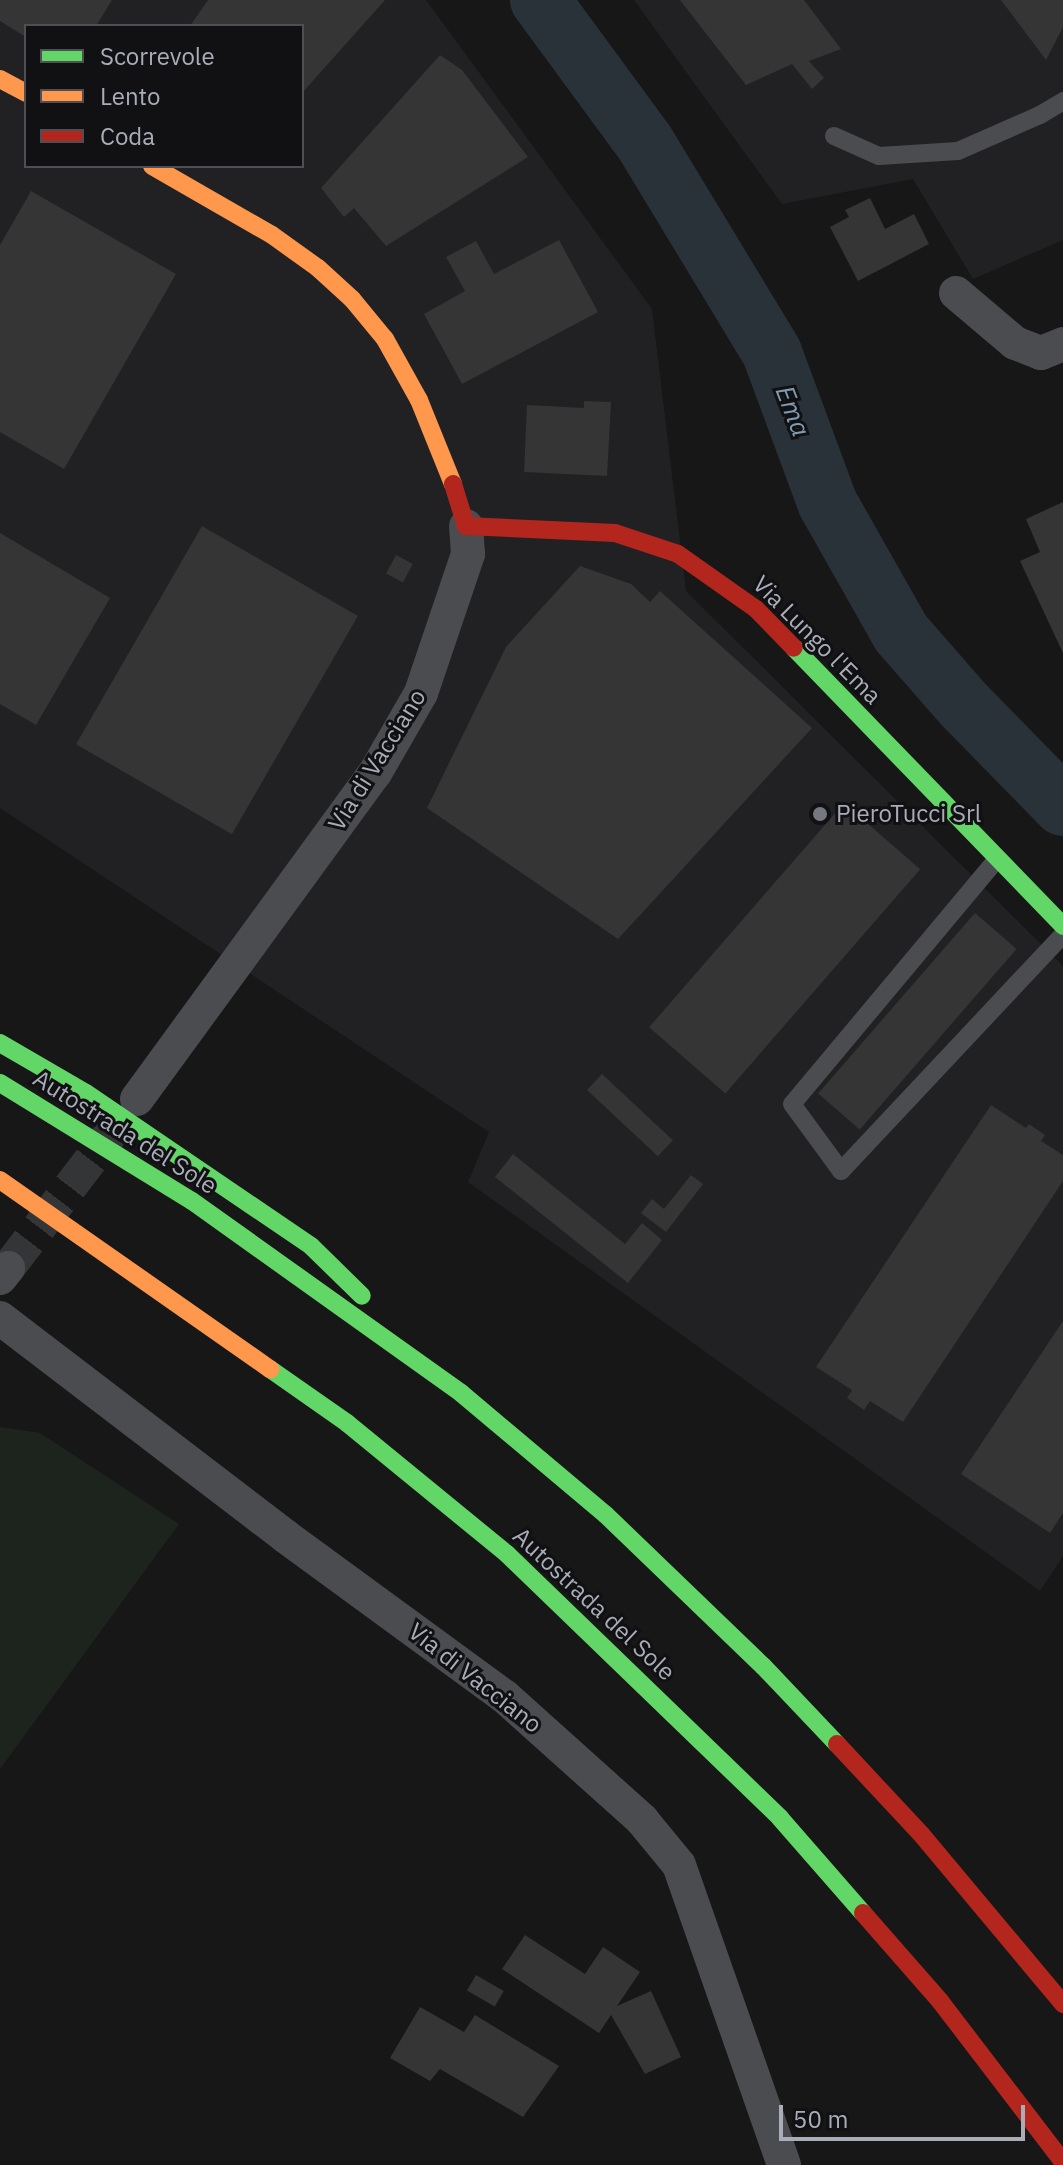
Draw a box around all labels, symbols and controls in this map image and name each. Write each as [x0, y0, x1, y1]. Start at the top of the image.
legend [24, 24, 304, 168]
text: Scorrevole [100, 40, 215, 72]
text: Lento [100, 80, 160, 112]
text: Coda [100, 120, 155, 152]
water label: Ema [769, 381, 817, 441]
street label: Via Lungo l'Ema [747, 570, 887, 710]
street label: Via di Vacciano [322, 684, 432, 836]
place label: PieroTucci Srl [836, 800, 981, 828]
marker: PieroTucci Srl [811, 805, 829, 823]
street label: Autostrada del Sole [28, 1064, 222, 1200]
street label: Autostrada del Sole [507, 1522, 681, 1686]
street label: Via di Vacciano [403, 1617, 547, 1739]
scale bar [783, 2089, 1029, 2139]
text: 50 m [793, 2103, 848, 2135]

